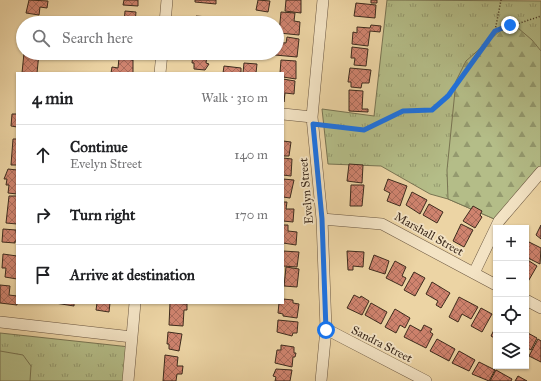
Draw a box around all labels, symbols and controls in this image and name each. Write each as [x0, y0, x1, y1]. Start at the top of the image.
search box [16, 16, 284, 60]
route end [501, 16, 519, 34]
icon: search [30, 27, 52, 49]
text: Search here [62, 29, 133, 47]
text: 4 min [32, 88, 73, 109]
text: Walk · 310 m [201, 90, 268, 106]
text: Continue [70, 138, 128, 156]
icon: ahead [32, 144, 54, 166]
text: 140 m [234, 147, 268, 163]
text: Evelyn Street [70, 156, 142, 172]
street label: Evelyn Street [296, 157, 316, 225]
icon: right [32, 204, 54, 226]
text: Turn right [70, 206, 135, 224]
text: 170 m [235, 207, 268, 223]
street label: Marshall Street [392, 209, 467, 259]
map controls [493, 225, 529, 369]
button: + [493, 225, 529, 261]
button: − [493, 261, 529, 297]
icon: arrive [32, 264, 54, 286]
text: Arrive at destination [70, 266, 195, 284]
button: locate [493, 297, 529, 333]
route start [317, 321, 335, 339]
street label: Sandra Street [349, 323, 415, 366]
button: layers [493, 333, 529, 369]

